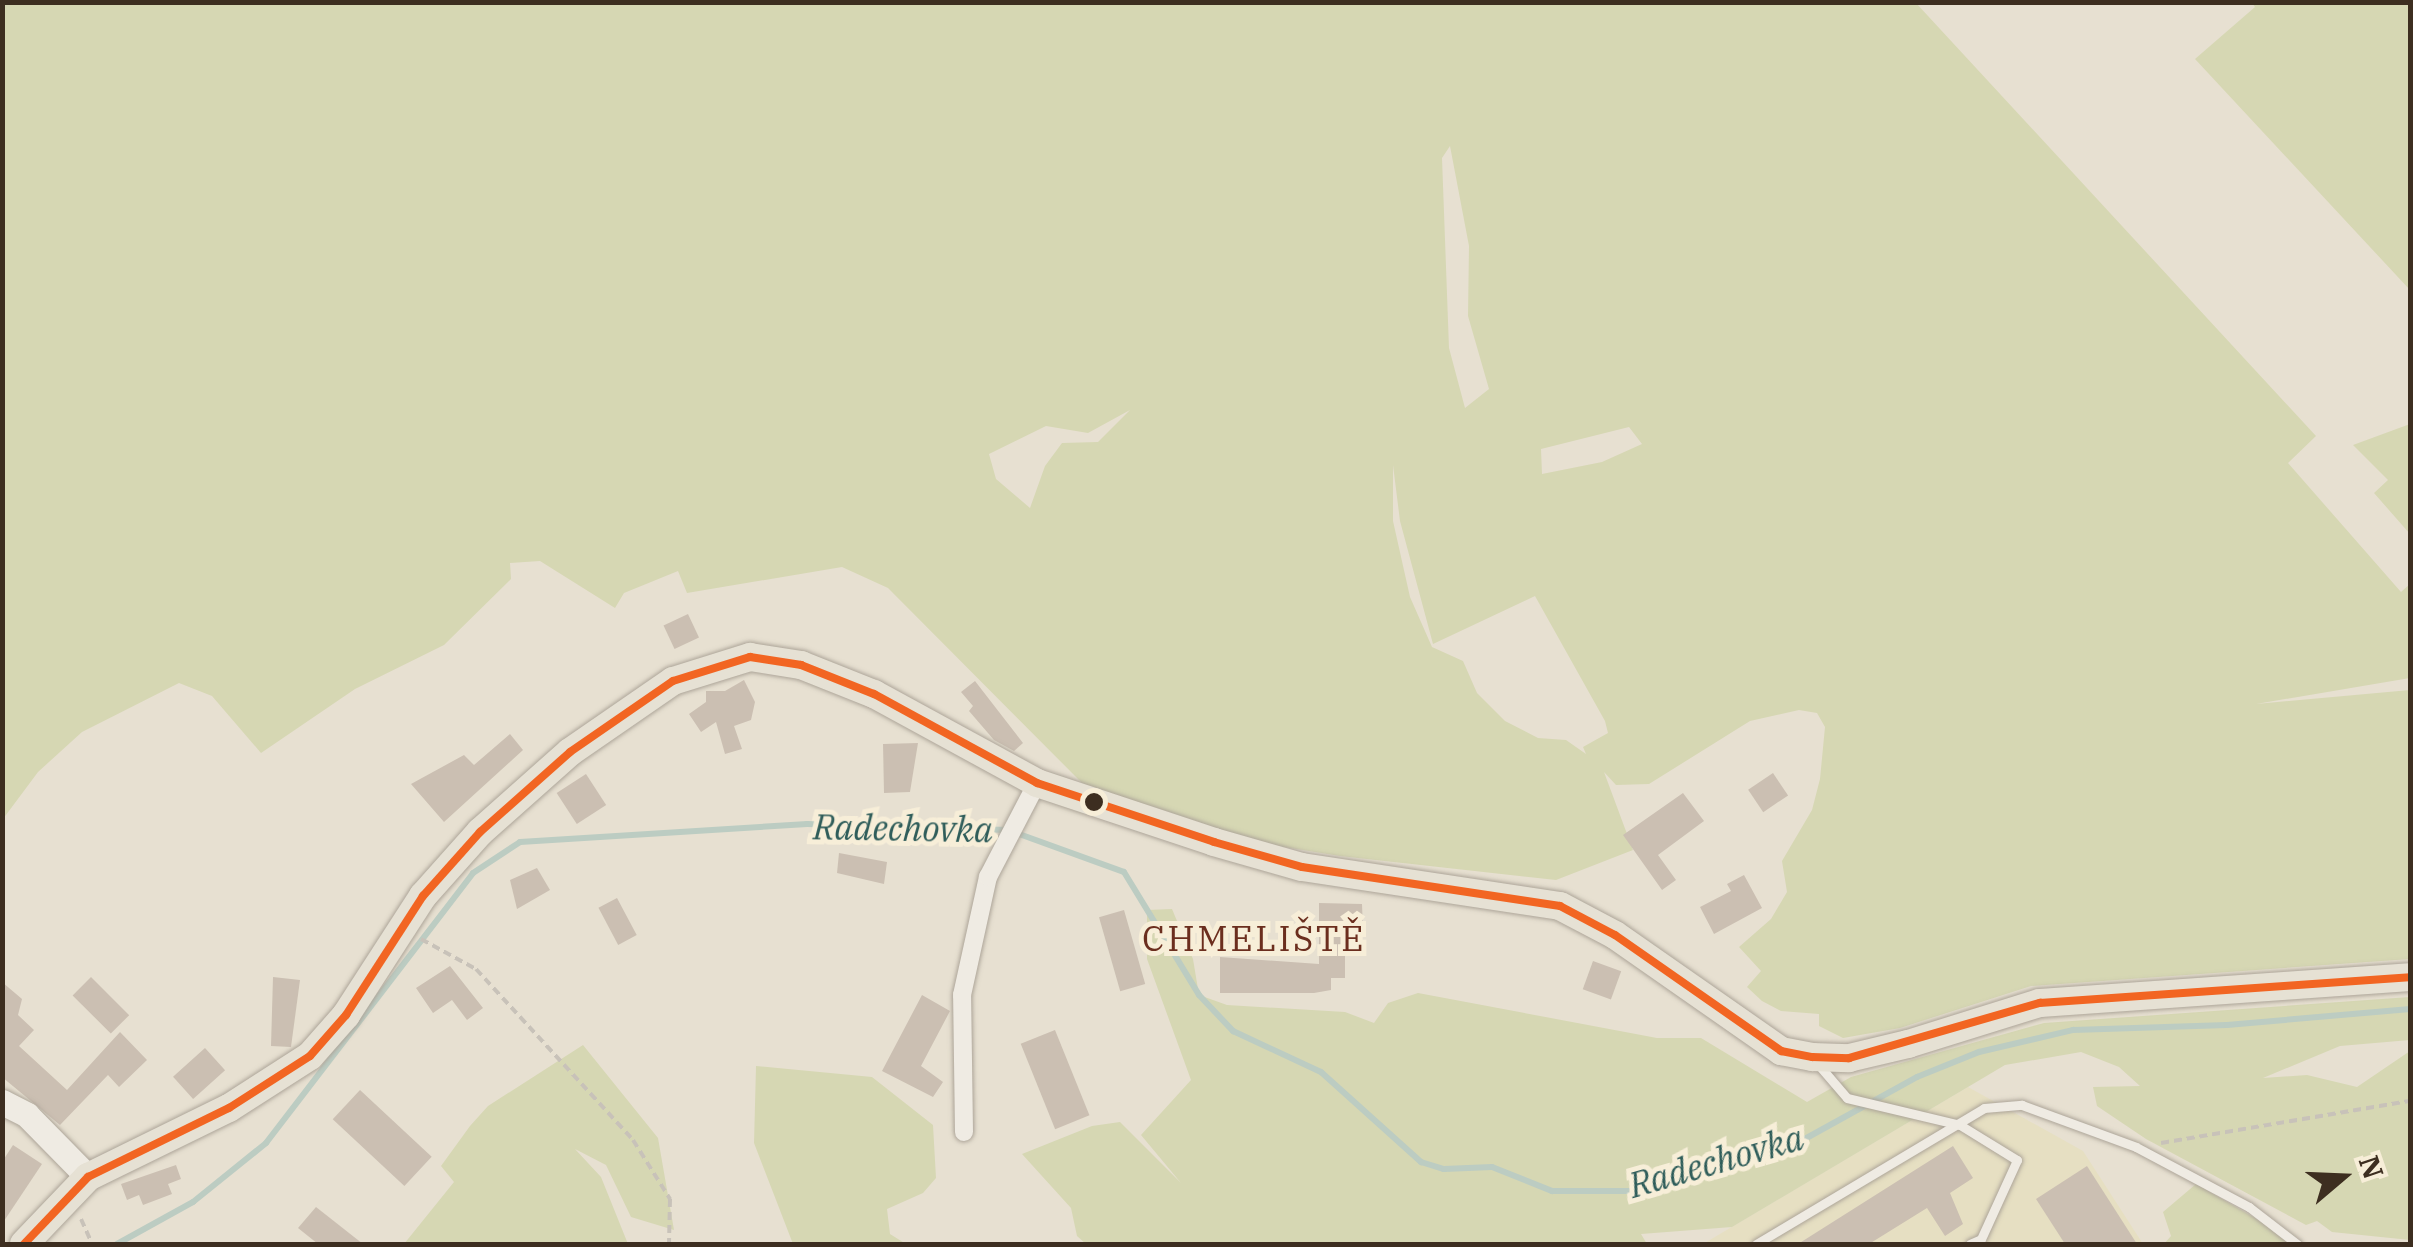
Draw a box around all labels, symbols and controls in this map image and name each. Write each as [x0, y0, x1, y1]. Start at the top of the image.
unlabelled marker [1084, 792, 1104, 812]
water label: Radechovka [813, 805, 993, 851]
district label: CHMELIŠTĚ [1142, 917, 1366, 959]
water label: Radechovka [1624, 1116, 1808, 1206]
north arrow [2293, 1127, 2393, 1227]
text: N [2351, 1151, 2393, 1184]

